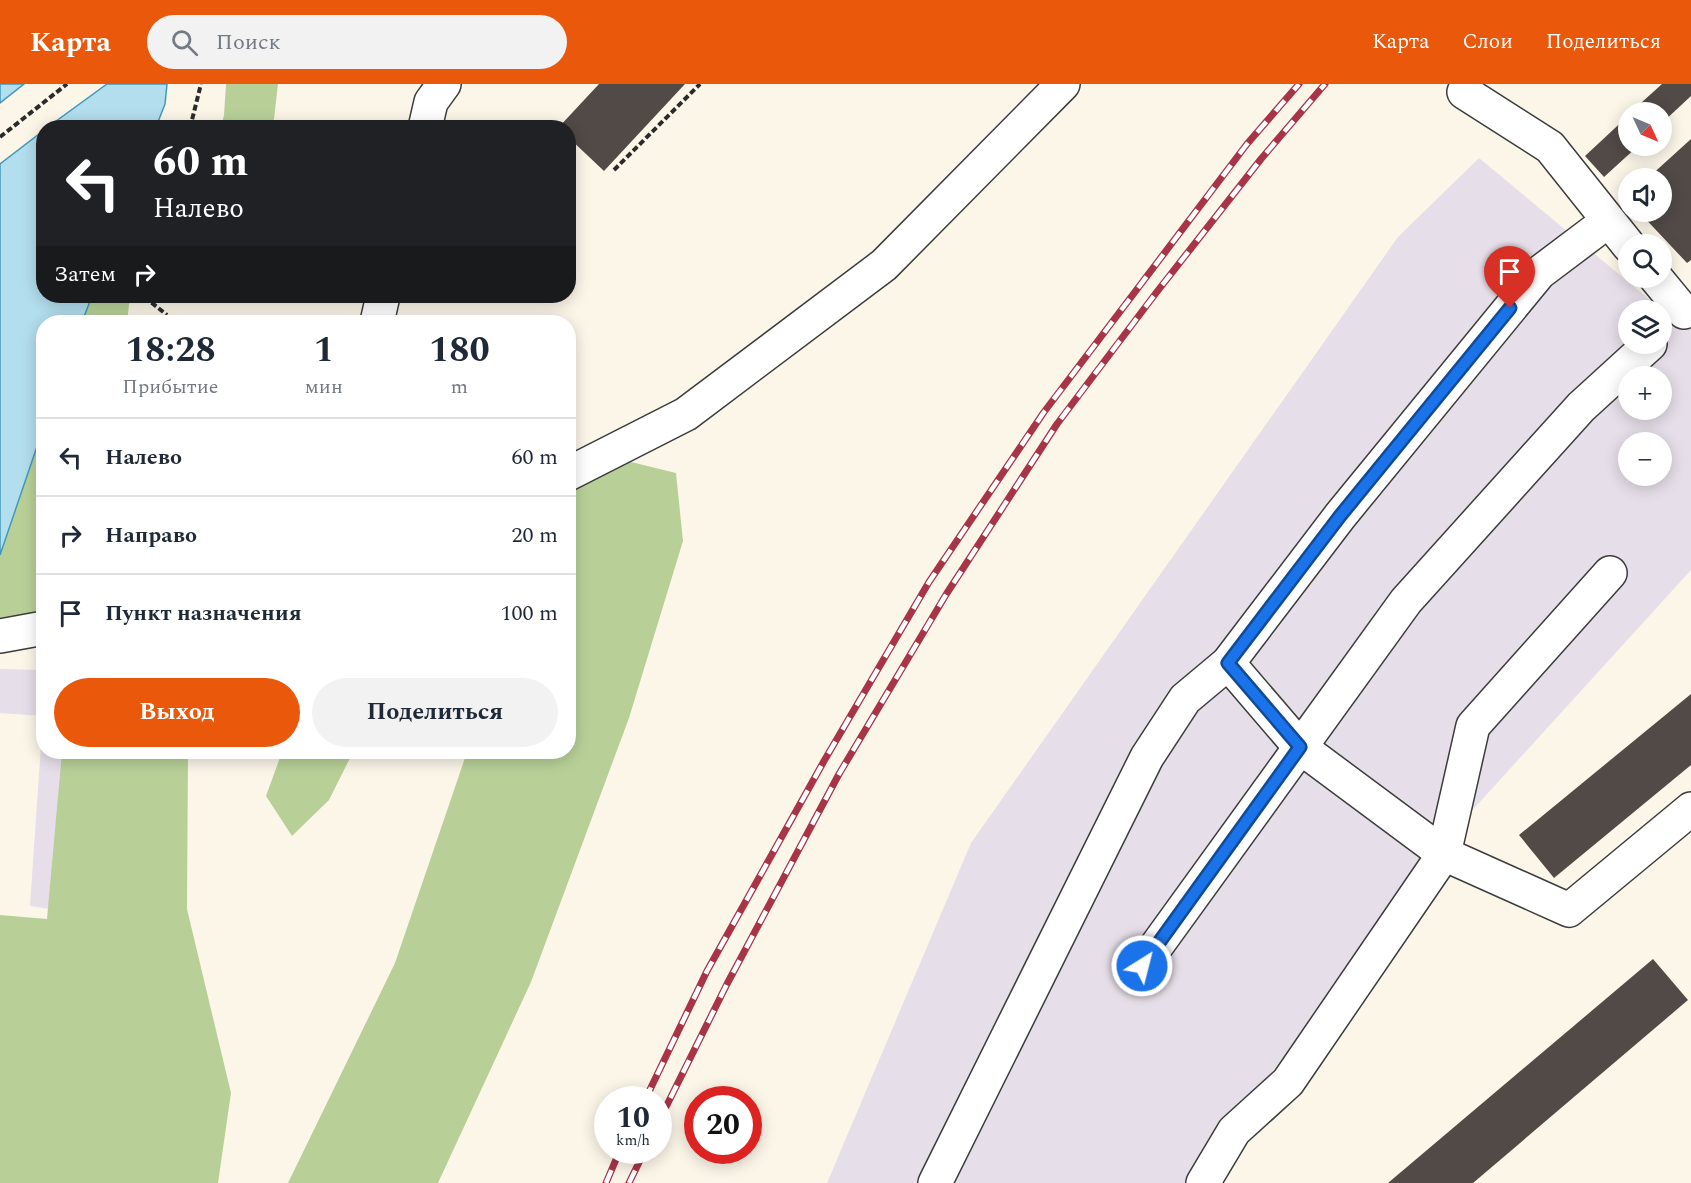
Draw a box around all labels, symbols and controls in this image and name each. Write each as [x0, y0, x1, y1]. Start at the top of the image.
search box [147, 15, 567, 69]
text: Карта [30, 21, 111, 64]
icon: search [168, 26, 201, 59]
text: Поиск [216, 26, 281, 59]
text: Карта [1372, 26, 1429, 58]
text: Слои [1462, 26, 1513, 58]
text: Поделиться [1546, 26, 1661, 58]
north arrow [1618, 102, 1672, 156]
map controls [1618, 102, 1672, 486]
text: 60 m [153, 131, 248, 194]
icon: left [54, 144, 132, 222]
button: sound [1618, 168, 1672, 222]
text: Налево [153, 188, 244, 230]
button: search [1618, 234, 1672, 288]
pin [1484, 246, 1535, 308]
icon: arrive [1493, 255, 1526, 288]
text: Затем [54, 258, 116, 291]
icon: right [128, 258, 161, 291]
button: layers [1618, 300, 1672, 354]
text: 18:28 [125, 323, 216, 378]
text: 1 [314, 323, 334, 378]
text: 180 [429, 323, 490, 378]
button: + [1618, 366, 1672, 420]
text: Прибытие [122, 372, 218, 402]
text: мин [305, 372, 343, 402]
text: m [451, 372, 468, 402]
button: − [1618, 432, 1672, 486]
icon: left [54, 441, 87, 474]
text: Налево [105, 441, 182, 474]
text: 60 m [512, 441, 558, 474]
icon: right [54, 519, 87, 552]
text: Направо [105, 519, 197, 552]
text: 20 m [512, 519, 558, 552]
icon: arrive [54, 597, 87, 630]
text: Пункт назначения [105, 597, 302, 630]
text: 100 m [501, 597, 558, 630]
button: Выход [54, 678, 300, 747]
button: Поделиться [312, 678, 558, 747]
position arrow [1110, 934, 1174, 998]
speed limit sign: 20 [684, 1086, 762, 1164]
text: 10 [616, 1095, 650, 1141]
text: km/h [616, 1129, 650, 1152]

